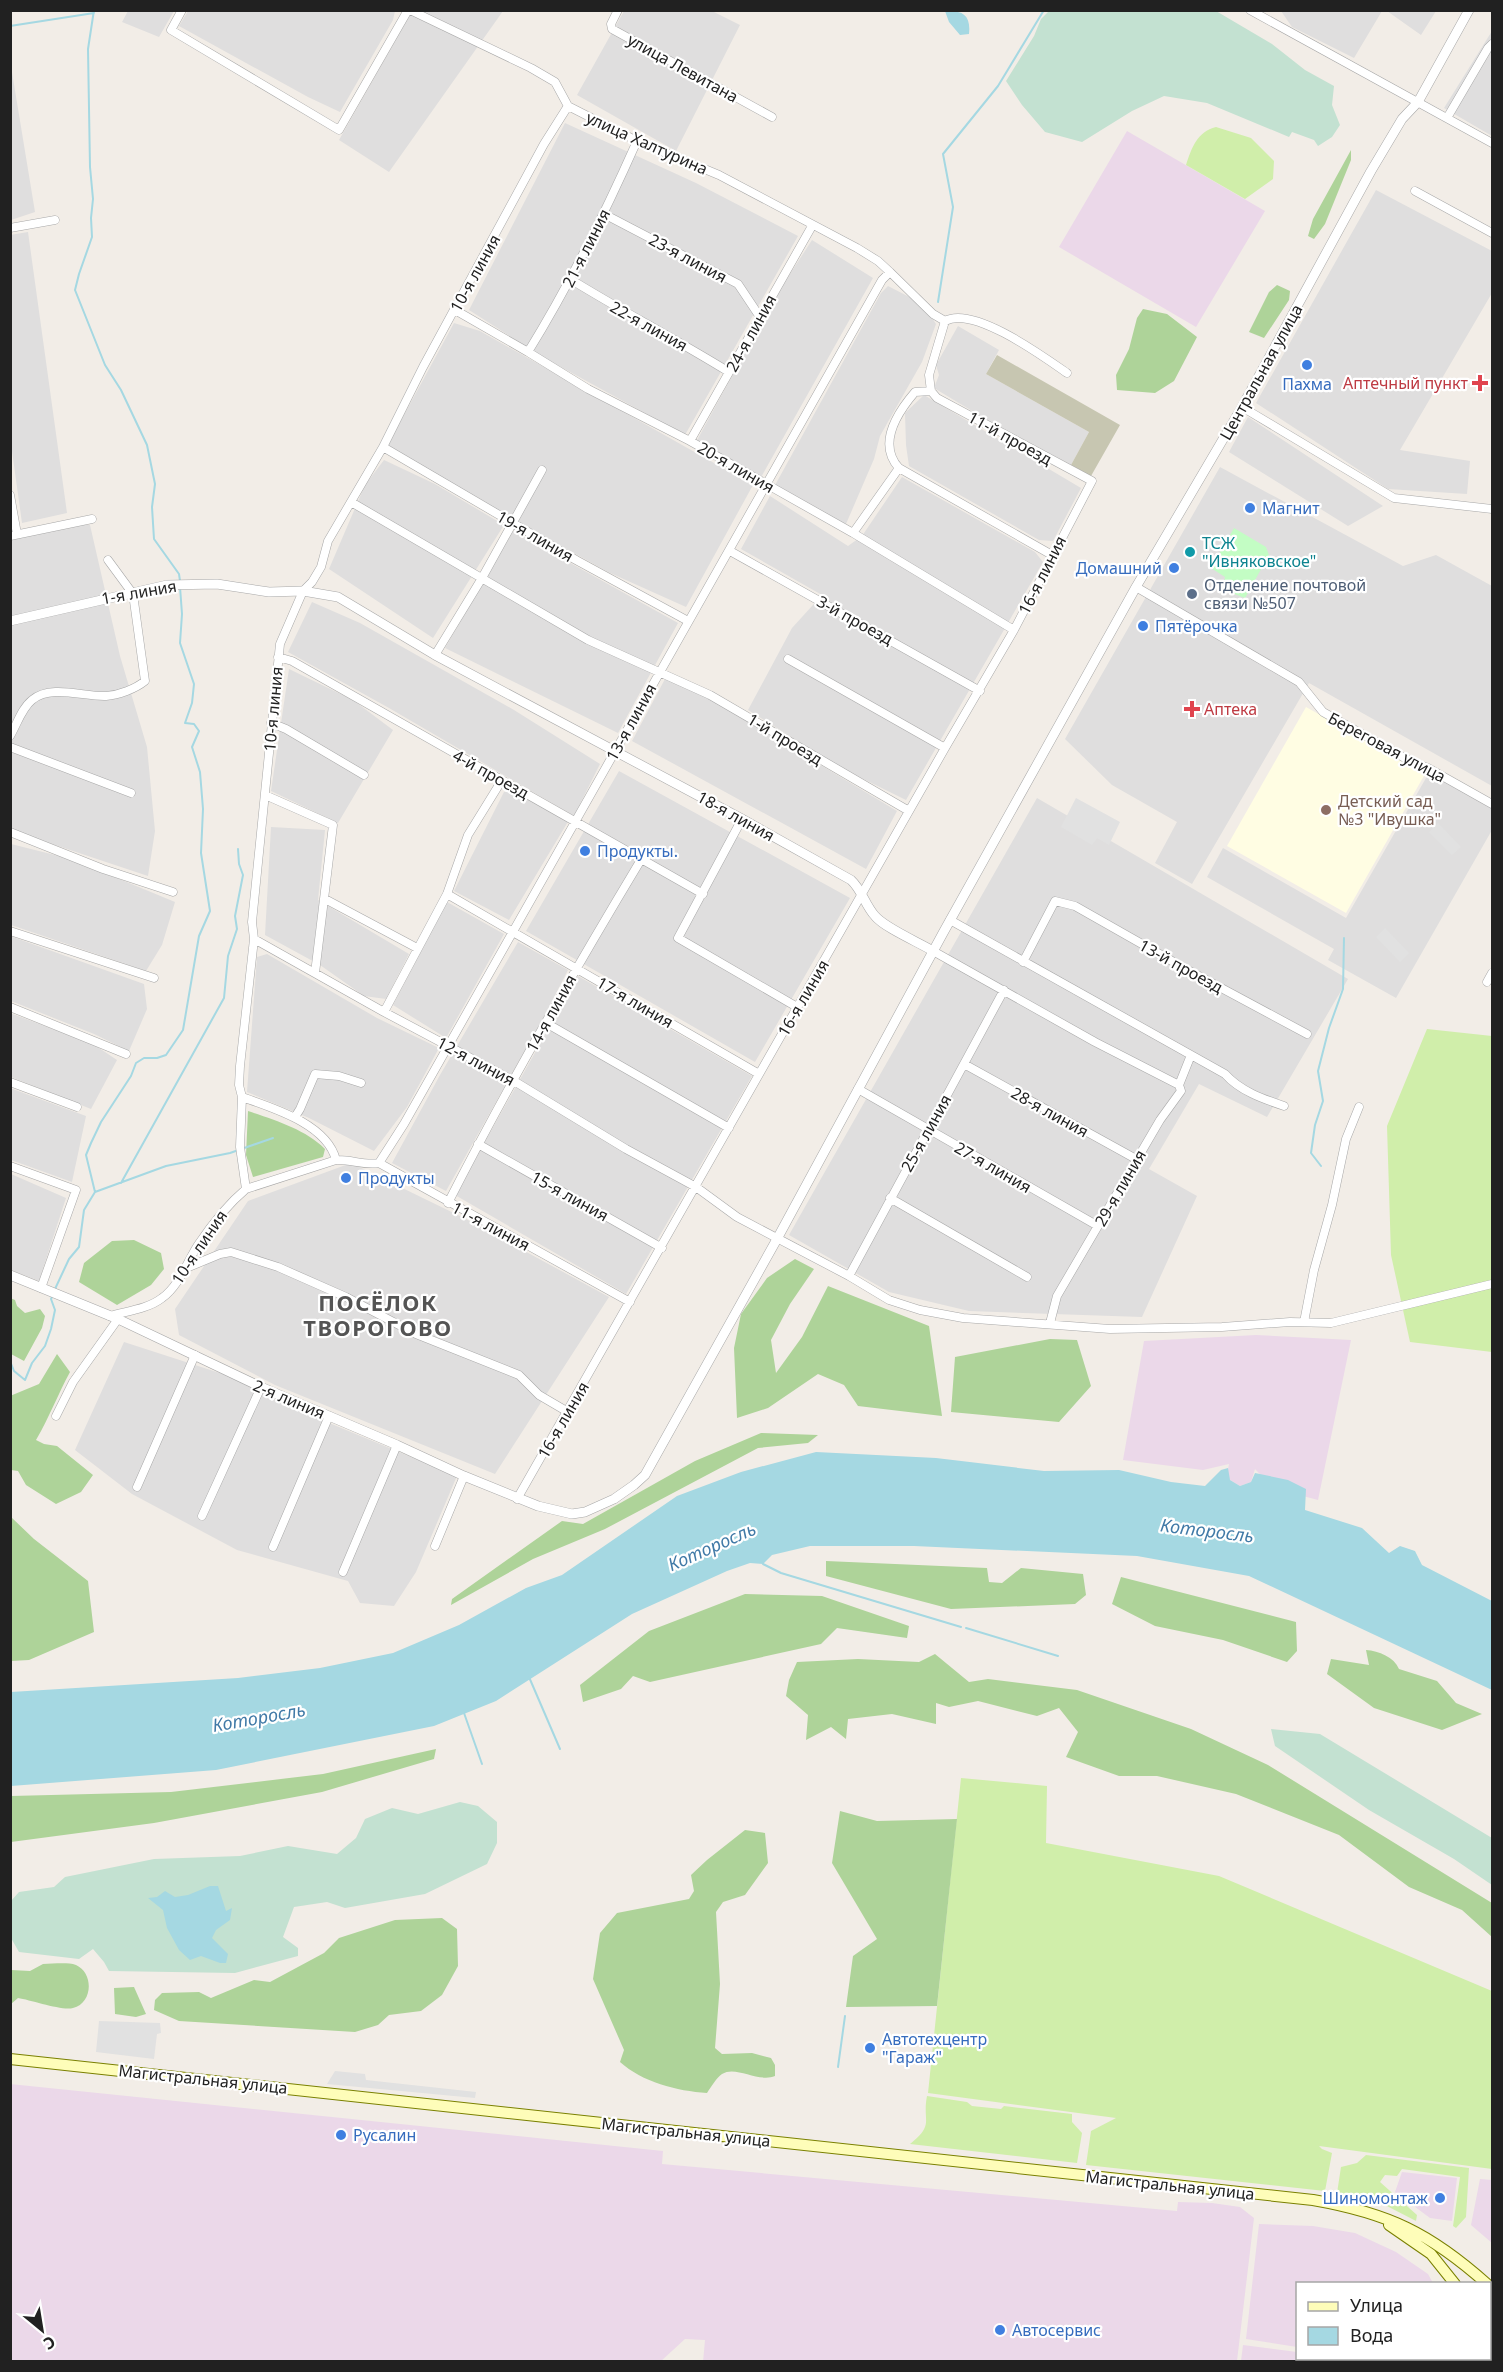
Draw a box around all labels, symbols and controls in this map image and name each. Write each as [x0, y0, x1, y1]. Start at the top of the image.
street label: улица Левитана [624, 28, 742, 108]
street label: улица Халтурина [583, 106, 711, 180]
street label: 21-я линия [557, 205, 615, 291]
street label: 23-я линия [645, 228, 731, 288]
street label: 10-я линия [445, 230, 505, 316]
street label: 24-я линия [721, 290, 781, 376]
street label: 22-я линия [606, 296, 692, 356]
street label: Центральная улица [1214, 300, 1308, 444]
marker: Пахма [1300, 358, 1314, 372]
place label: Аптечный пункт [1343, 372, 1469, 394]
place label: Пахма [1282, 373, 1332, 395]
marker: Аптечный пункт [1473, 376, 1487, 390]
street label: 11-й проезд [964, 406, 1056, 470]
street label: 20-я линия [694, 436, 778, 498]
place label: Магнит [1262, 497, 1320, 519]
marker: Магнит [1243, 501, 1257, 515]
street label: 19-я линия [493, 505, 577, 567]
street label: 16-я линия [1013, 532, 1071, 618]
place label: ТСЖ "Ивняковское" [1202, 532, 1316, 572]
marker: ТСЖ "Ивняковское" [1183, 545, 1197, 559]
place label: Домашний [1076, 557, 1162, 579]
marker: Домашний [1167, 561, 1181, 575]
place label: Отделение почтовой связи №507 [1204, 574, 1366, 614]
street label: 1-я линия [100, 575, 178, 609]
marker: Отделение почтовой связи №507 [1185, 587, 1199, 601]
street label: 3-й проезд [813, 590, 897, 650]
place label: Пятёрочка [1155, 615, 1238, 637]
marker: Пятёрочка [1136, 619, 1150, 633]
street label: 10-я линия [258, 666, 288, 752]
street label: 13-я линия [601, 679, 661, 765]
place label: Аптека [1204, 698, 1257, 720]
marker: Аптека [1185, 702, 1199, 716]
street label: Береговая улица [1324, 707, 1450, 787]
street label: 1-й проезд [743, 708, 827, 770]
street label: 4-й проезд [449, 744, 533, 804]
street label: 18-я линия [693, 786, 779, 846]
place label: Детский сад №3 "Ивушка" [1338, 790, 1441, 830]
marker: Детский сад №3 "Ивушка" [1319, 803, 1333, 817]
place label: Продукты. [597, 840, 678, 862]
marker: Продукты. [578, 844, 592, 858]
street label: 13-й проезд [1135, 934, 1227, 998]
street label: 16-я линия [772, 956, 834, 1040]
street label: 14-я линия [521, 970, 581, 1056]
street label: 17-я линия [593, 971, 677, 1033]
street label: 12-я линия [433, 1031, 519, 1091]
street label: 28-я линия [1007, 1082, 1093, 1142]
street label: 25-я линия [896, 1090, 956, 1176]
street label: 27-я линия [951, 1136, 1035, 1198]
street label: 29-я линия [1089, 1146, 1151, 1230]
street label: 15-я линия [527, 1166, 613, 1226]
place label: Продукты [358, 1167, 435, 1189]
marker: Продукты [339, 1171, 353, 1185]
street label: 11-я линия [448, 1196, 534, 1256]
street label: 10-я линия [166, 1206, 232, 1288]
district label: ПОСЁЛОК ТВОРОГОВО [303, 1287, 453, 1342]
street label: 2-я линия [250, 1374, 328, 1424]
street label: 16-я линия [532, 1378, 594, 1462]
water label: Которосль [1159, 1512, 1255, 1548]
water label: Которосль [664, 1516, 759, 1576]
water label: Которосль [210, 1697, 307, 1737]
place label: Автотехцентр "Гараж" [882, 2028, 987, 2068]
marker: Автотехцентр "Гараж" [863, 2041, 877, 2055]
street label: Магистральная улица [117, 2059, 289, 2099]
street label: Магистральная улица [600, 2112, 772, 2152]
place label: Русалин [353, 2124, 416, 2146]
marker: Русалин [334, 2128, 348, 2142]
street label: Магистральная улица [1084, 2165, 1256, 2205]
place label: Шиномонтаж [1322, 2187, 1429, 2209]
marker: Шиномонтаж [1433, 2191, 1447, 2205]
legend [1296, 2282, 1491, 2360]
text: Улица [1350, 2293, 1403, 2317]
north arrow [12, 2300, 72, 2360]
place label: Автосервис [1012, 2319, 1101, 2341]
marker: Автосервис [993, 2323, 1007, 2337]
text: Вода [1350, 2323, 1393, 2347]
text: С [40, 2331, 59, 2355]

